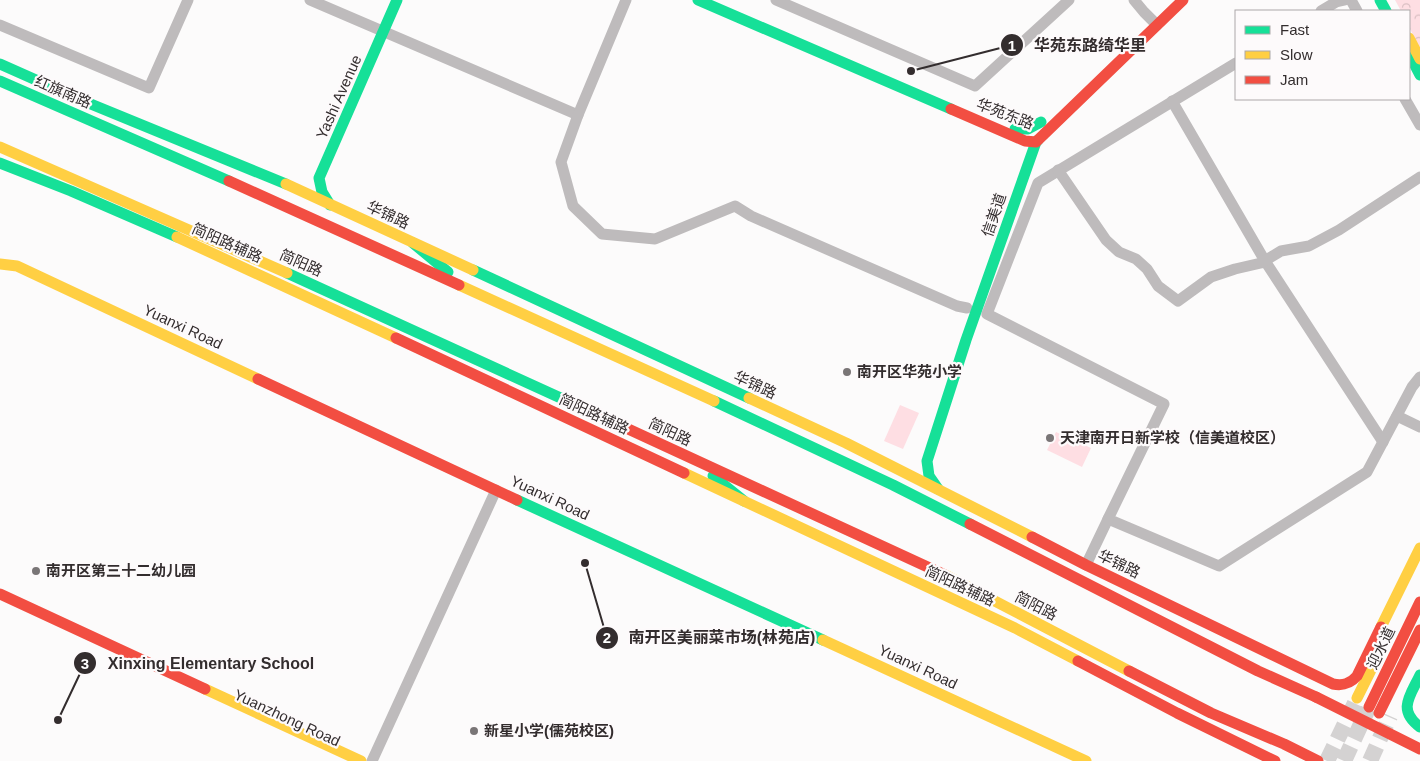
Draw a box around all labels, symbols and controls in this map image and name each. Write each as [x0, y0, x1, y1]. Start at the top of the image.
legend [1235, 10, 1410, 100]
text: Fast [1280, 21, 1310, 38]
callout: 华苑东路绮华里 [999, 30, 1156, 61]
text: 华苑东路绮华里 [1034, 36, 1146, 54]
text: 1 [1008, 37, 1016, 54]
text: Slow [1280, 46, 1313, 63]
street label: Yashi Avenue [312, 52, 365, 142]
text: Jam [1280, 71, 1308, 88]
street label: 红旗南路 [32, 72, 94, 111]
street label: 华苑东路 [974, 95, 1036, 132]
street label: 信美道 [978, 191, 1009, 239]
street label: 华锦路 [364, 197, 412, 232]
street label: 简阳路辅路 [189, 220, 265, 266]
street label: 简阳路 [277, 246, 325, 279]
street label: Yuanxi Road [141, 301, 225, 352]
place label: 南开区华苑小学 [857, 363, 962, 380]
marker: 南开区华苑小学 [841, 366, 853, 378]
street label: 华锦路 [731, 367, 779, 402]
street label: 简阳路辅路 [557, 390, 632, 437]
street label: 简阳路 [646, 414, 694, 449]
place label: 天津南开日新学校（信美道校区） [1060, 429, 1285, 446]
marker: 天津南开日新学校（信美道校区） [1044, 432, 1056, 444]
street label: Yuanxi Road [508, 472, 592, 523]
street label: 华锦路 [1095, 546, 1143, 581]
place label: 南开区第三十二幼儿园 [46, 562, 196, 579]
street label: 简阳路辅路 [923, 562, 998, 609]
marker: 南开区第三十二幼儿园 [30, 565, 42, 577]
street label: 简阳路 [1012, 588, 1060, 623]
callout: 南开区美丽菜市场(林苑店) [594, 622, 826, 653]
street label: 迎水道 [1363, 624, 1398, 672]
text: 2 [603, 629, 611, 646]
text: 南开区美丽菜市场(林苑店) [629, 629, 815, 646]
street label: Yuanxi Road [876, 641, 960, 692]
callout: Xinxing Elementary School [72, 648, 324, 679]
text: 3 [81, 655, 89, 672]
text: Xinxing Elementary School [108, 655, 314, 672]
street label: Yuanzhong Road [231, 686, 343, 750]
place label: 新星小学(儒苑校区) [484, 722, 614, 739]
marker: 新星小学(儒苑校区) [468, 725, 480, 737]

